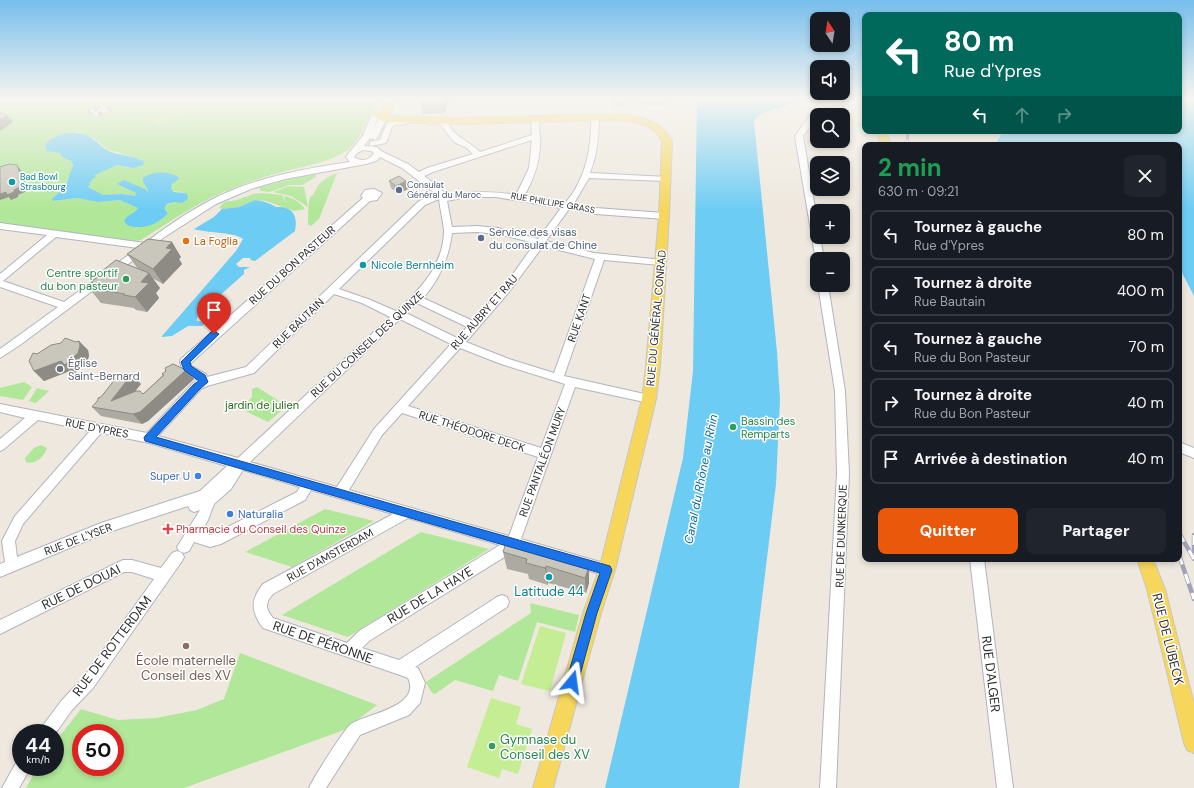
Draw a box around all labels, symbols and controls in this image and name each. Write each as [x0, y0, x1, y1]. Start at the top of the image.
north arrow [810, 12, 850, 52]
map controls [810, 12, 850, 292]
text: 80 m [944, 23, 1014, 60]
icon: left [878, 28, 930, 80]
text: Rue d'Ypres [944, 59, 1041, 83]
button: sound [810, 60, 850, 100]
icon: left [969, 104, 991, 126]
icon: ahead [1011, 104, 1033, 126]
icon: right [1053, 104, 1075, 126]
button: search [810, 108, 850, 148]
text: 2 min [878, 152, 941, 183]
button: close [1124, 155, 1166, 197]
button: layers [810, 156, 850, 196]
place label: Bad Bowl Strasbourg [20, 171, 66, 193]
marker: Bad Bowl Strasbourg [7, 177, 17, 187]
place label: Consulat Général du Maroc [407, 179, 481, 201]
text: 630 m · 09:21 [878, 183, 959, 200]
marker: Consulat Général du Maroc [394, 185, 404, 195]
street label: RUE PHILLIPE GRASS [510, 190, 596, 216]
button: + [810, 204, 850, 244]
text: Tournez à gauche [914, 217, 1042, 237]
street label: RUE DU BON PASTEUR [246, 223, 338, 307]
icon: left [880, 224, 902, 246]
place label: Service des visas du consulat de Chine [489, 225, 597, 252]
text: 80 m [1127, 225, 1164, 245]
marker: Service des visas du consulat de Chine [476, 233, 486, 243]
place label: La Foglia [194, 234, 238, 248]
marker: La Foglia [181, 236, 191, 246]
text: Rue d'Ypres [914, 237, 984, 254]
street label: RUE DU GÉNÉRAL CONRAD [643, 249, 669, 387]
button: − [810, 252, 850, 292]
place label: Nicole Bernheim [371, 258, 454, 272]
marker: Nicole Bernheim [358, 260, 368, 270]
place label: Centre sportif du bon pasteur [40, 266, 118, 293]
street label: RUE AUBRY ET RAU [447, 271, 521, 353]
text: Tournez à droite [914, 273, 1032, 293]
marker: Centre sportif du bon pasteur [121, 274, 131, 284]
icon: right [880, 280, 902, 302]
text: 400 m [1117, 281, 1164, 301]
street label: RUE DU CONSEIL DES QUINZE [308, 288, 426, 400]
street label: RUE KANT [564, 292, 594, 344]
pin [197, 293, 231, 334]
text: Rue Bautain [914, 293, 985, 310]
street label: RUE BAUTAIN [269, 295, 327, 351]
icon: arrive [203, 299, 225, 321]
text: Tournez à gauche [914, 329, 1042, 349]
icon: left [880, 336, 902, 358]
text: 70 m [1129, 337, 1164, 357]
text: Rue du Bon Pasteur [914, 349, 1031, 366]
place label: Église Saint-Bernard [68, 356, 140, 383]
marker: Église Saint-Bernard [55, 364, 65, 374]
text: Tournez à droite [914, 385, 1032, 405]
icon: right [880, 392, 902, 414]
text: 40 m [1127, 393, 1164, 413]
park label: jardin de julien [224, 398, 299, 412]
street label: RUE PANTALÉON MURY [516, 405, 569, 519]
text: Rue du Bon Pasteur [914, 405, 1031, 422]
street label: RUE THÉODORE DECK [417, 407, 528, 455]
water label: Canal du Rhône au Rhin [681, 413, 721, 545]
place label: Bassin des Remparts [741, 414, 795, 441]
street label: RUE D'YPRES [64, 415, 130, 441]
marker: Bassin des Remparts [728, 422, 738, 432]
icon: arrive [880, 448, 902, 470]
text: Arrivée à destination [914, 449, 1067, 469]
text: 40 m [1127, 449, 1164, 469]
place label: Super U [150, 469, 190, 483]
marker: Super U [193, 471, 203, 481]
street label: RUE DE DUNKERQUE [832, 484, 850, 588]
place label: Naturalia [238, 507, 283, 521]
button: Quitter [878, 508, 1018, 554]
button: Partager [1026, 508, 1166, 554]
marker: Naturalia [225, 509, 235, 519]
street label: RUE DE L'YSER [42, 520, 114, 558]
place label: Pharmacie du Conseil des Quinze [176, 522, 346, 536]
marker: Pharmacie du Conseil des Quinze [163, 524, 173, 534]
street label: RUE D'AMSTERDAM [284, 525, 376, 585]
street label: RUE DE DOUAI [39, 561, 123, 613]
street label: RUE DE LA HAYE [384, 563, 476, 627]
marker: Latitude 44 [544, 572, 554, 582]
place label: Latitude 44 [514, 583, 584, 600]
street label: RUE DE LÜBECK [1148, 591, 1188, 687]
street label: RUE DE ROTTERDAM [69, 592, 155, 700]
street label: RUE DE PÉRONNE [271, 616, 376, 667]
street label: RUE D'ALGER [978, 635, 1004, 713]
marker: École maternelle Conseil des XV [181, 641, 191, 651]
place label: École maternelle Conseil des XV [136, 651, 236, 684]
position arrow [551, 661, 593, 703]
speed limit sign: 50 [72, 724, 124, 776]
place label: Gymnase du Conseil des XV [500, 731, 590, 763]
text: 44 [25, 732, 51, 758]
marker: Gymnase du Conseil des XV [487, 741, 497, 751]
text: km/h [26, 753, 50, 766]

